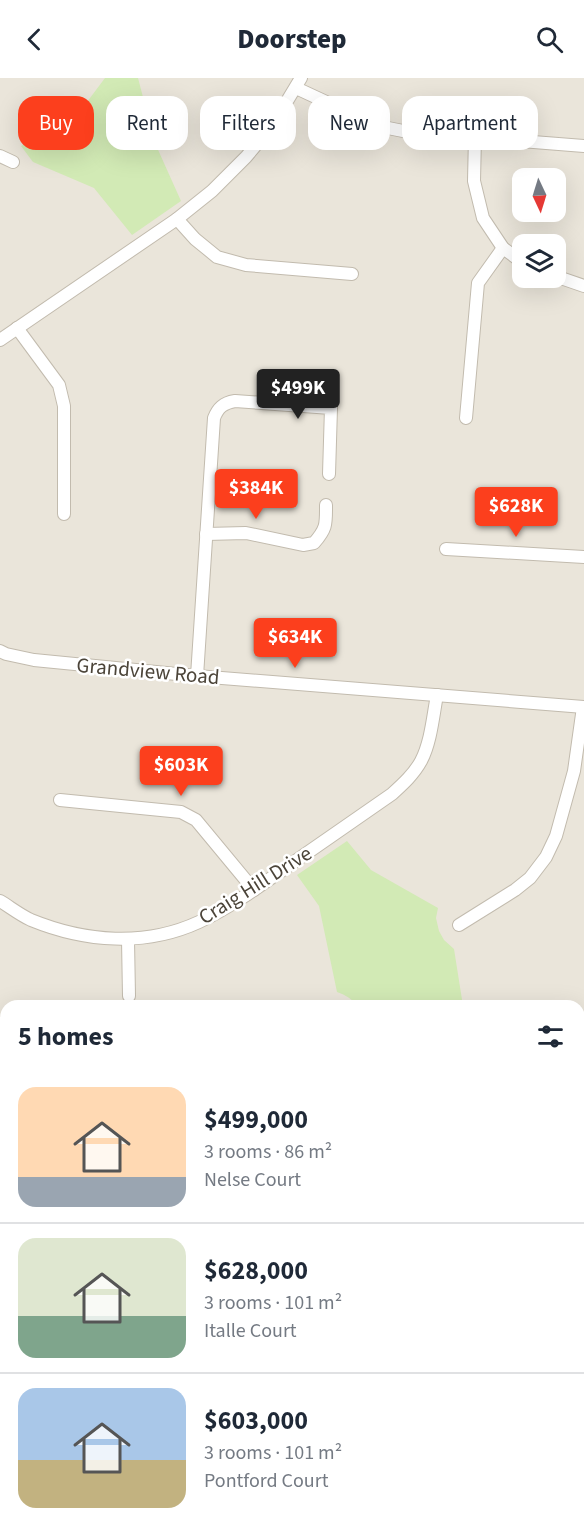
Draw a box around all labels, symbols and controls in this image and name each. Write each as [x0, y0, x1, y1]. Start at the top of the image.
text: Doorstep [237, 20, 347, 59]
icon: back [18, 23, 51, 56]
icon: search [533, 23, 566, 56]
chip: Buy [18, 96, 94, 150]
chip: Rent [106, 96, 188, 150]
chip: Filters [200, 96, 296, 150]
chip: New [308, 96, 390, 150]
chip: Apartment [402, 96, 538, 150]
north arrow [512, 168, 566, 222]
map controls [512, 168, 566, 288]
button: layers [512, 234, 566, 288]
pin: $499K [256, 369, 340, 420]
text: $499K [271, 374, 325, 402]
pin: $384K [214, 469, 298, 520]
text: $384K [229, 474, 283, 502]
pin: $628K [474, 487, 558, 538]
text: $628K [489, 492, 543, 520]
pin: $634K [253, 618, 337, 669]
text: $634K [268, 623, 322, 651]
street label: Grandview Road [75, 650, 221, 692]
pin: $603K [139, 746, 223, 797]
text: $603K [154, 751, 208, 779]
street label: Craig Hill Drive [193, 838, 317, 932]
text: 5 homes [18, 1018, 113, 1055]
icon: filters [534, 1020, 567, 1053]
text: $499,000 [204, 1101, 308, 1138]
icon: home [66, 1111, 138, 1183]
text: 3 rooms · 86 m² [204, 1138, 332, 1166]
text: Nelse Court [204, 1166, 301, 1194]
text: $628,000 [204, 1252, 308, 1289]
icon: home [66, 1262, 138, 1334]
text: 3 rooms · 101 m² [204, 1289, 342, 1317]
text: Italle Court [204, 1317, 297, 1345]
text: $603,000 [204, 1402, 308, 1439]
icon: home [66, 1412, 138, 1484]
text: 3 rooms · 101 m² [204, 1439, 342, 1467]
text: Pontford Court [204, 1467, 328, 1495]

